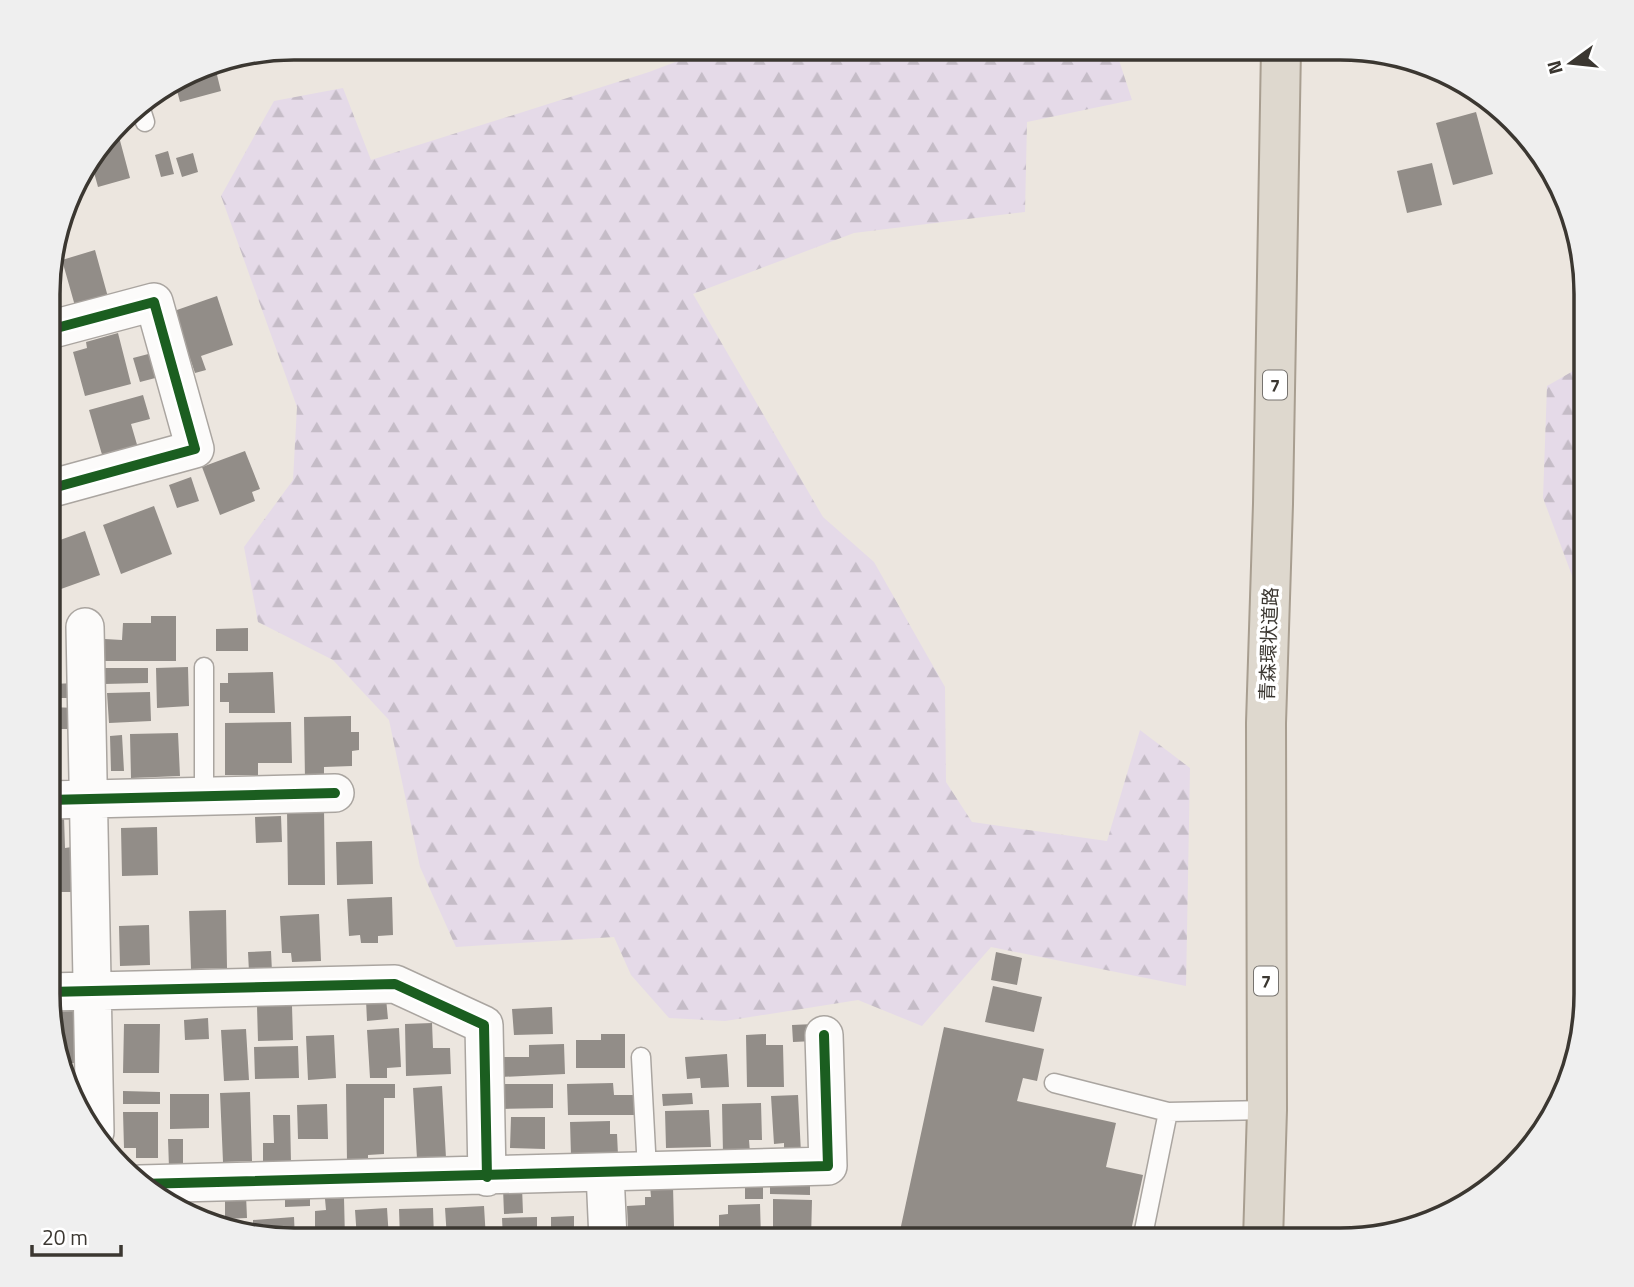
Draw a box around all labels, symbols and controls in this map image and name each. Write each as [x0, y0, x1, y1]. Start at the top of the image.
north arrow [1536, 28, 1606, 98]
text: N [1538, 57, 1570, 78]
road number: 7 [1263, 370, 1287, 400]
street label: 青森環状道路 [1252, 587, 1284, 701]
road number: 7 [1254, 966, 1278, 996]
scale bar [32, 1214, 121, 1258]
text: 20 m [42, 1221, 88, 1253]

